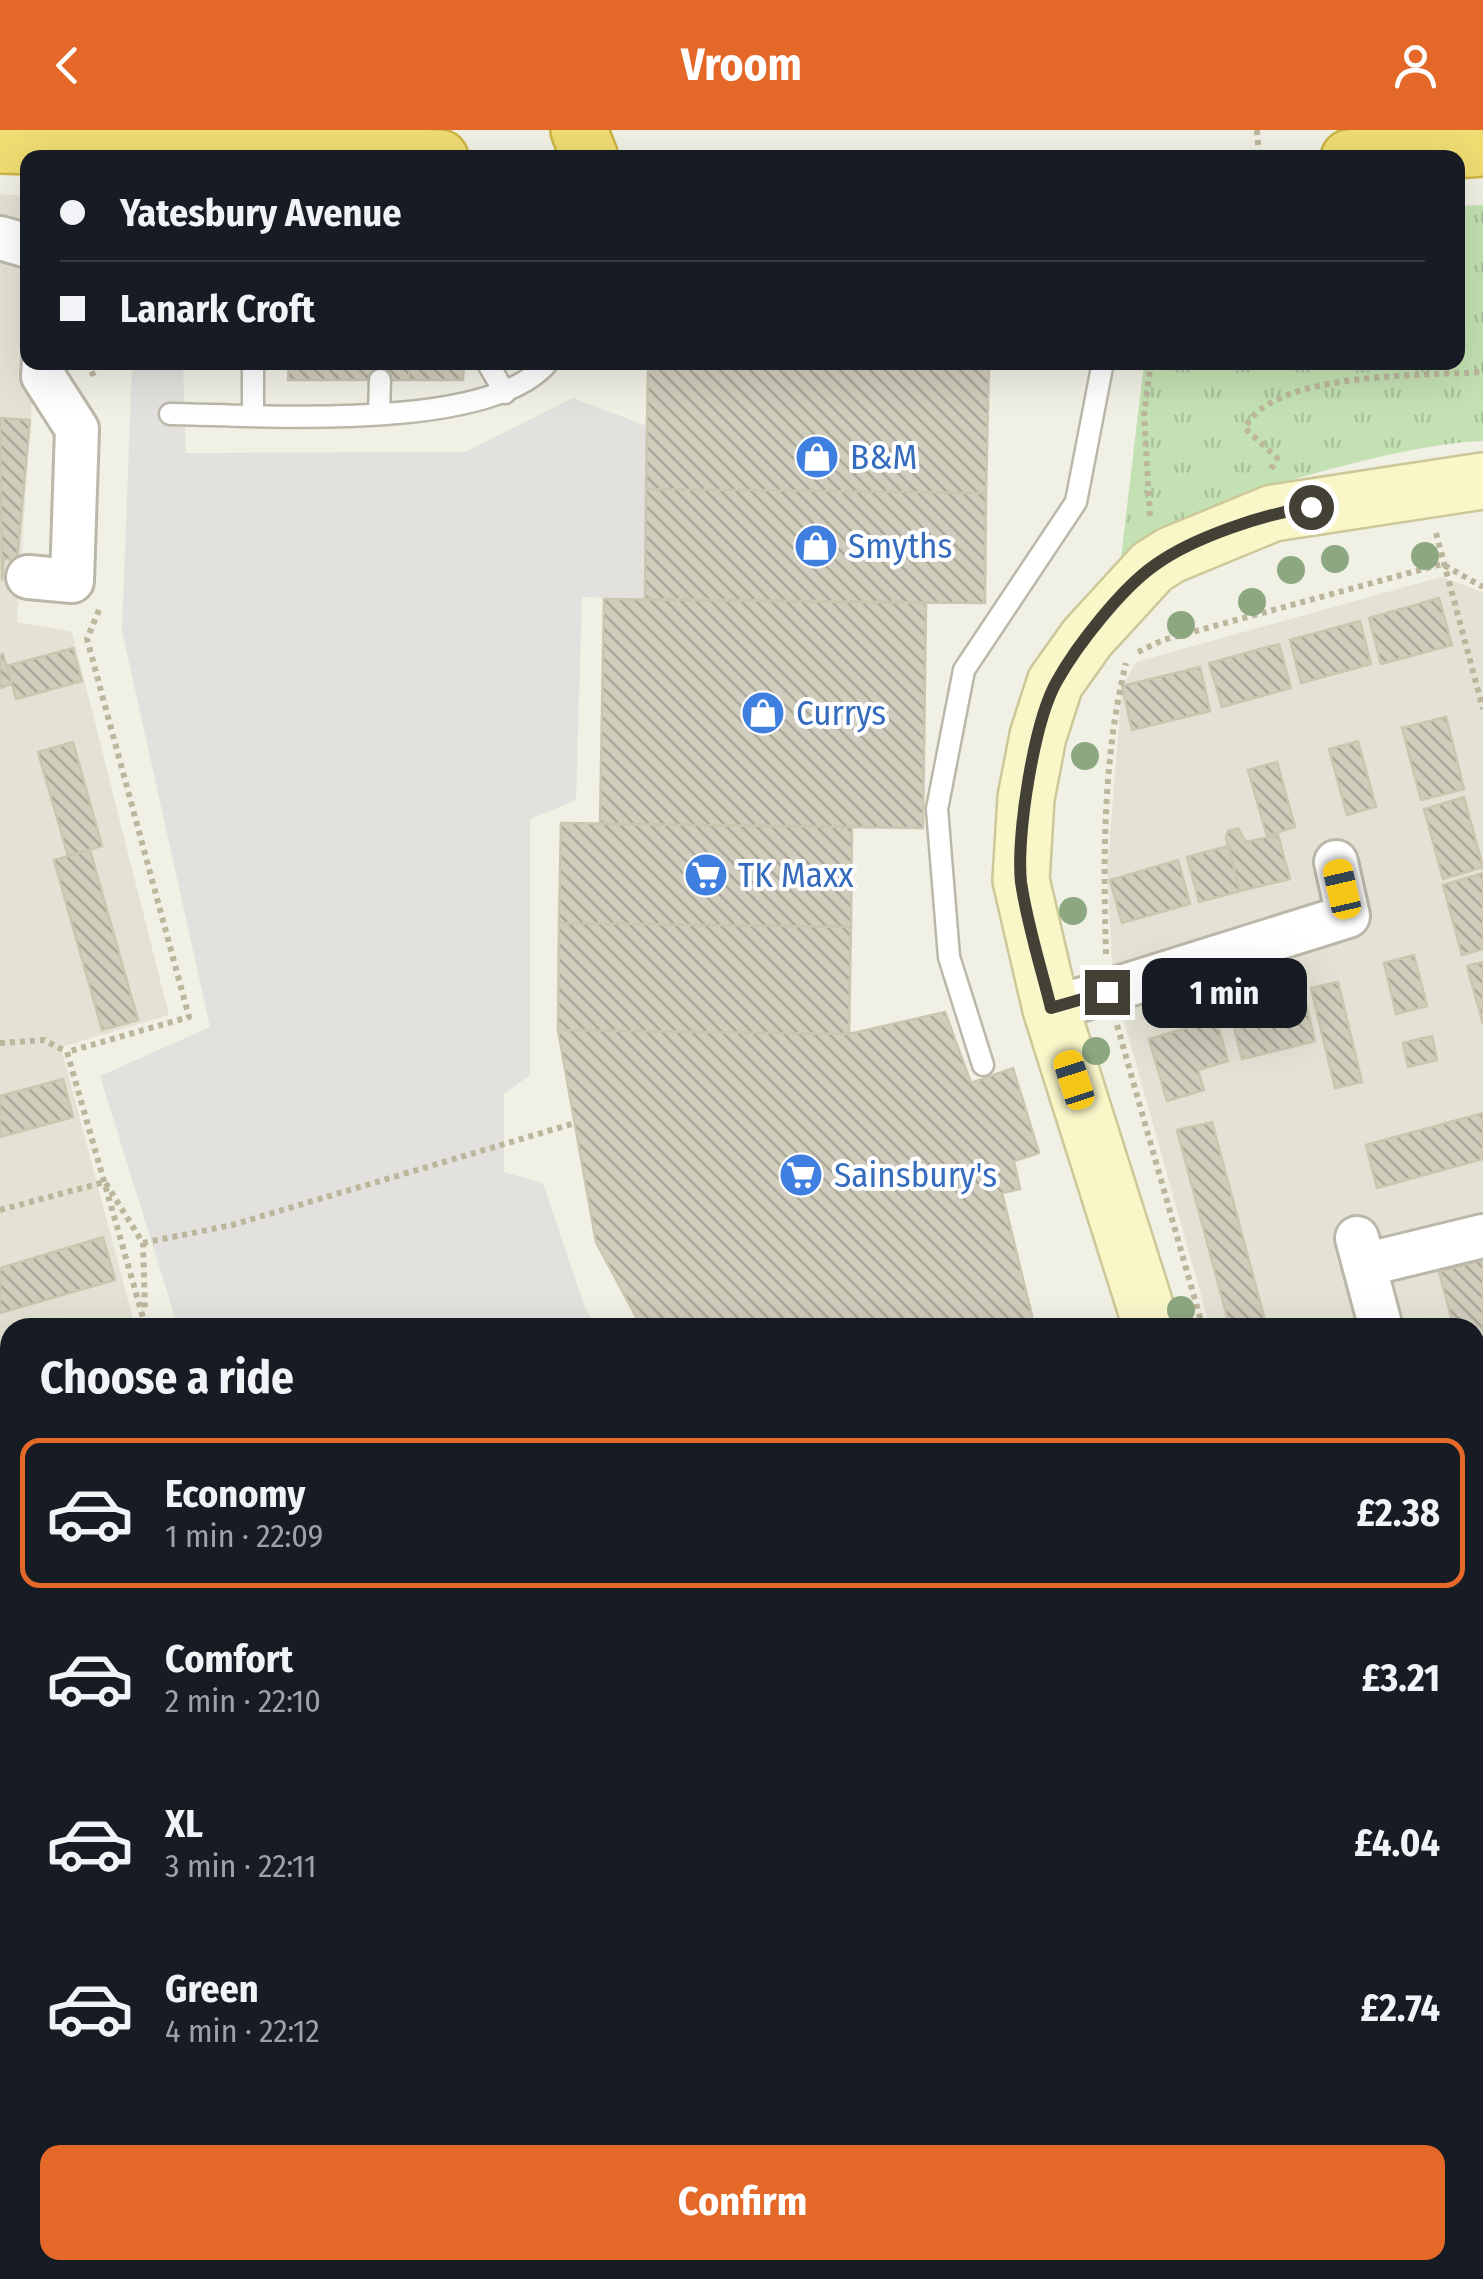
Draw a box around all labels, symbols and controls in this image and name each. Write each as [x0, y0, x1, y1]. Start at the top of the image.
icon: back [40, 38, 95, 93]
text: Vroom [681, 38, 802, 92]
icon: person [1388, 38, 1443, 93]
text: Yatesbury Avenue [120, 190, 401, 236]
text: Lanark Croft [120, 286, 315, 332]
shop icon: B&M [794, 434, 840, 480]
place label: B&M [850, 436, 917, 478]
route start [1289, 485, 1334, 530]
shop icon: Smyths [793, 523, 839, 569]
place label: Smyths [848, 525, 952, 567]
shop icon: Currys [740, 690, 786, 736]
place label: Currys [796, 692, 886, 734]
supermarket icon: TK Maxx [683, 852, 729, 898]
place label: TK Maxx [738, 854, 854, 896]
car [1321, 856, 1363, 922]
callout: 1 min [1142, 957, 1307, 1027]
route end [1085, 970, 1130, 1015]
text: 1 min [1190, 974, 1259, 1012]
car [1050, 1047, 1098, 1113]
supermarket icon: Sainsbury's [778, 1152, 824, 1198]
place label: Sainsbury's [834, 1154, 997, 1196]
text: Choose a ride [40, 1351, 294, 1405]
icon: car [45, 1468, 135, 1558]
text: Economy [165, 1471, 305, 1517]
text: £2.38 [1356, 1490, 1440, 1536]
text: 1 min · 22:09 [165, 1517, 323, 1555]
icon: car [45, 1633, 135, 1723]
text: Comfort [165, 1636, 293, 1682]
text: £3.21 [1362, 1655, 1440, 1701]
text: 2 min · 22:10 [165, 1682, 321, 1720]
icon: car [45, 1798, 135, 1888]
text: XL [165, 1801, 203, 1847]
text: £4.04 [1354, 1820, 1440, 1866]
text: 3 min · 22:11 [165, 1847, 317, 1885]
icon: car [45, 1963, 135, 2053]
text: Green [165, 1966, 259, 2012]
text: £2.74 [1361, 1985, 1440, 2031]
text: 4 min · 22:12 [165, 2012, 320, 2050]
button: Confirm [40, 2145, 1445, 2260]

